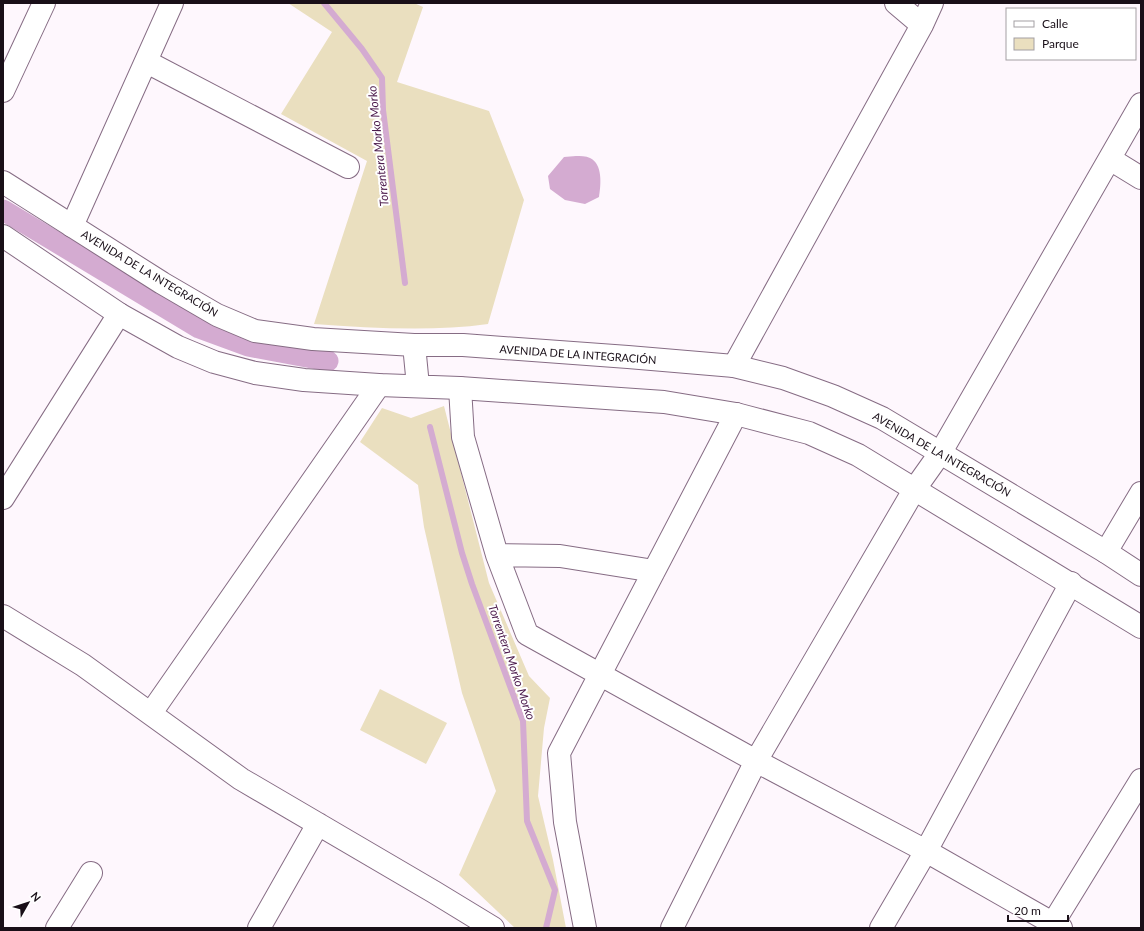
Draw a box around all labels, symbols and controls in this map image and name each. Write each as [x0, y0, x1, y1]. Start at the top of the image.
legend [1006, 8, 1136, 60]
text: Calle [1042, 16, 1068, 31]
text: Parque [1042, 36, 1079, 51]
water label: Torrentera Morko Morko [364, 85, 392, 207]
street label: AVENIDA DE LA INTEGRACIÓN [79, 227, 221, 319]
street label: AVENIDA DE LA INTEGRACIÓN [499, 342, 657, 366]
street label: AVENIDA DE LA INTEGRACIÓN [871, 409, 1013, 499]
water label: Torrentera Morko Morko [485, 602, 539, 722]
north arrow [8, 883, 48, 923]
text: N [28, 889, 44, 904]
scale bar [1008, 897, 1068, 923]
text: 20 m [1014, 903, 1041, 918]

